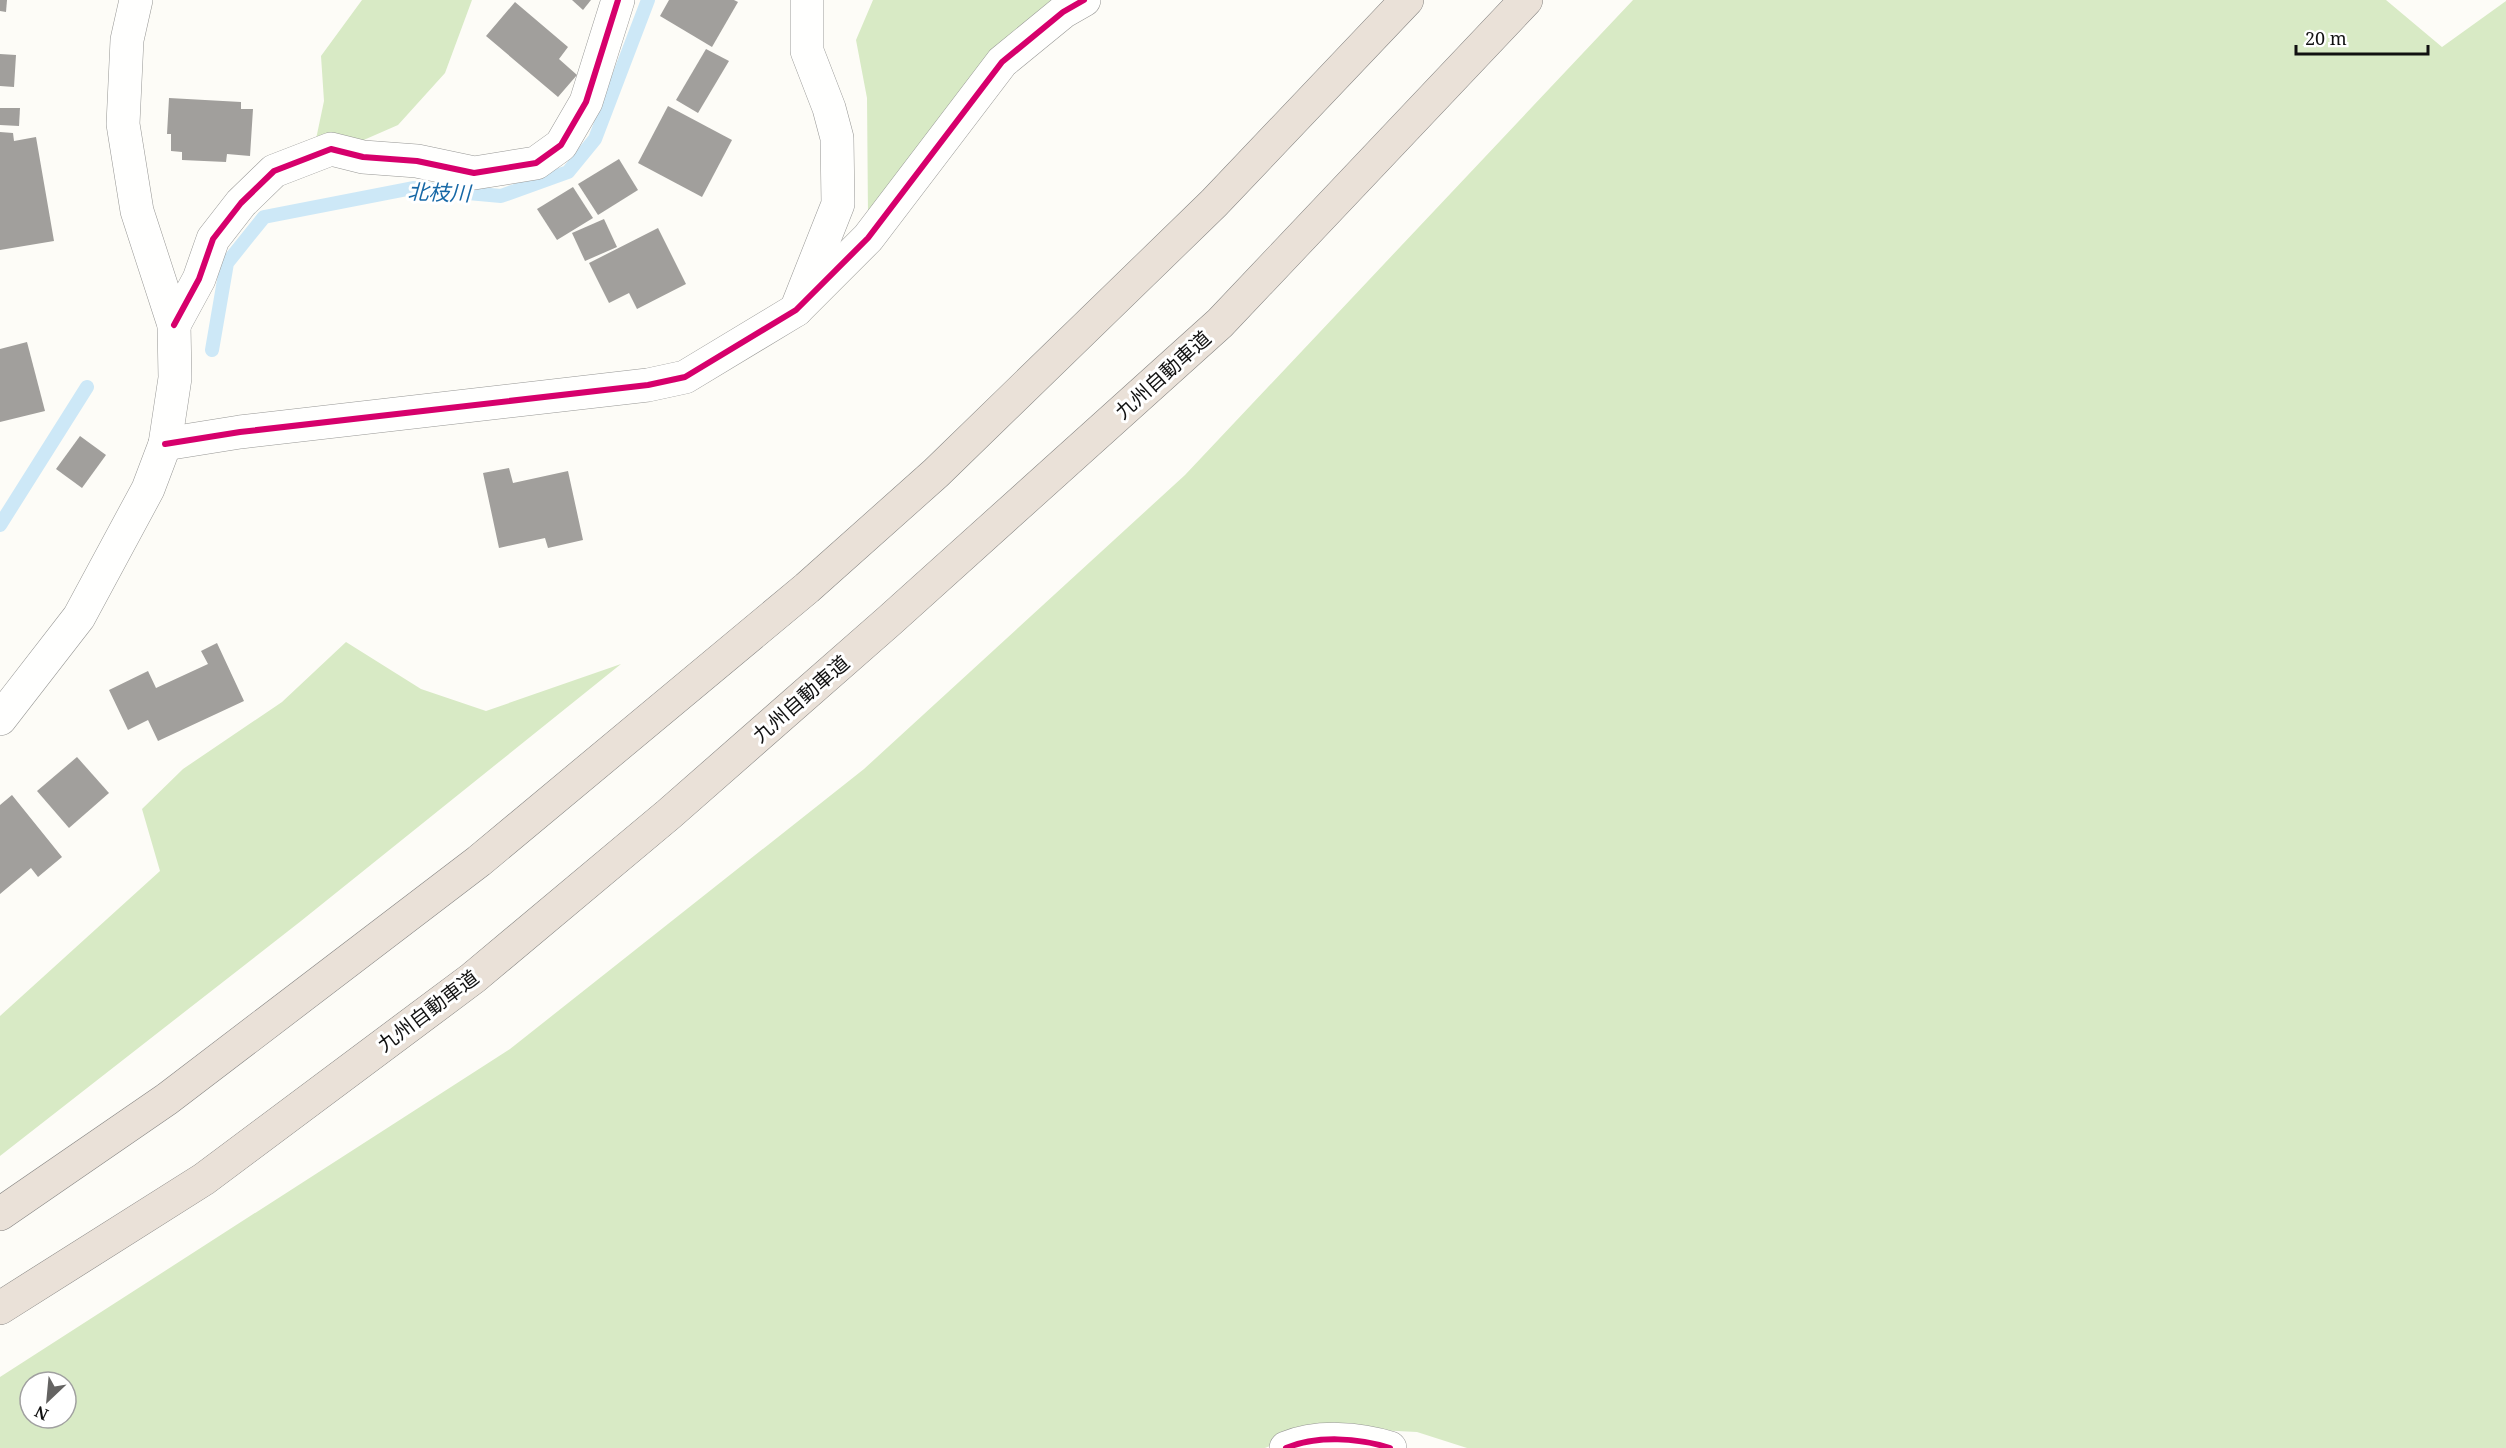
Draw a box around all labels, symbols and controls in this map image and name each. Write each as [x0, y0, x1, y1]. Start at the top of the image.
scale bar [2296, 18, 2428, 56]
text: 20 m [2305, 26, 2347, 50]
water label: 北枝川 [407, 177, 473, 207]
street label: 九州自動車道 [1109, 324, 1216, 425]
street label: 九州自動車道 [747, 649, 855, 748]
street label: 九州自動車道 [372, 964, 484, 1057]
north arrow [18, 1370, 78, 1430]
text: N [31, 1401, 52, 1426]

